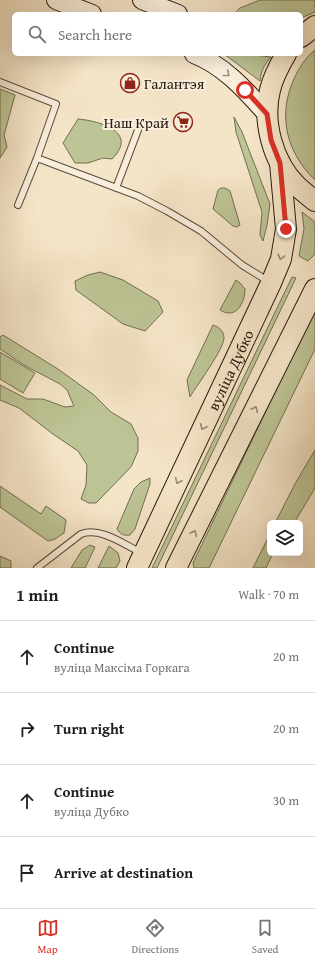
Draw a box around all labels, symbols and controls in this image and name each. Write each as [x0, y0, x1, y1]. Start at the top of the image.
search box [12, 12, 303, 56]
icon: search [26, 23, 48, 45]
text: Search here [58, 24, 132, 45]
one-way arrow [223, 69, 230, 76]
shop icon: Галантэя [119, 72, 141, 94]
place label: Галантэя [144, 73, 205, 94]
route start [236, 81, 254, 99]
supermarket icon: Наш Край [172, 111, 194, 133]
place label: Наш Край [104, 112, 169, 133]
route end [277, 220, 295, 238]
one-way arrow [277, 254, 285, 261]
street label: вуліца Дубко [202, 326, 258, 414]
one-way arrow [250, 406, 257, 413]
one-way arrow [200, 422, 208, 430]
one-way arrow [175, 476, 183, 484]
map controls [267, 520, 303, 556]
button: layers [267, 520, 303, 556]
one-way arrow [189, 530, 196, 537]
text: 1 min [16, 582, 58, 607]
text: Walk · 70 m [238, 585, 299, 604]
text: Continue [54, 637, 115, 658]
icon: ahead [16, 646, 38, 668]
text: 20 m [273, 647, 299, 666]
text: вуліца Максіма Горкага [54, 658, 190, 677]
icon: right [16, 718, 38, 740]
text: Turn right [54, 718, 125, 739]
text: 20 m [273, 719, 299, 738]
text: Continue [54, 781, 115, 802]
icon: ahead [16, 790, 38, 812]
text: 30 m [273, 791, 299, 810]
text: вуліца Дубко [54, 802, 129, 821]
icon: arrive [16, 862, 38, 884]
text: Arrive at destination [54, 862, 193, 883]
tab: Map [37, 917, 59, 957]
tab: Directions [132, 917, 179, 957]
tab: Saved [252, 917, 278, 957]

